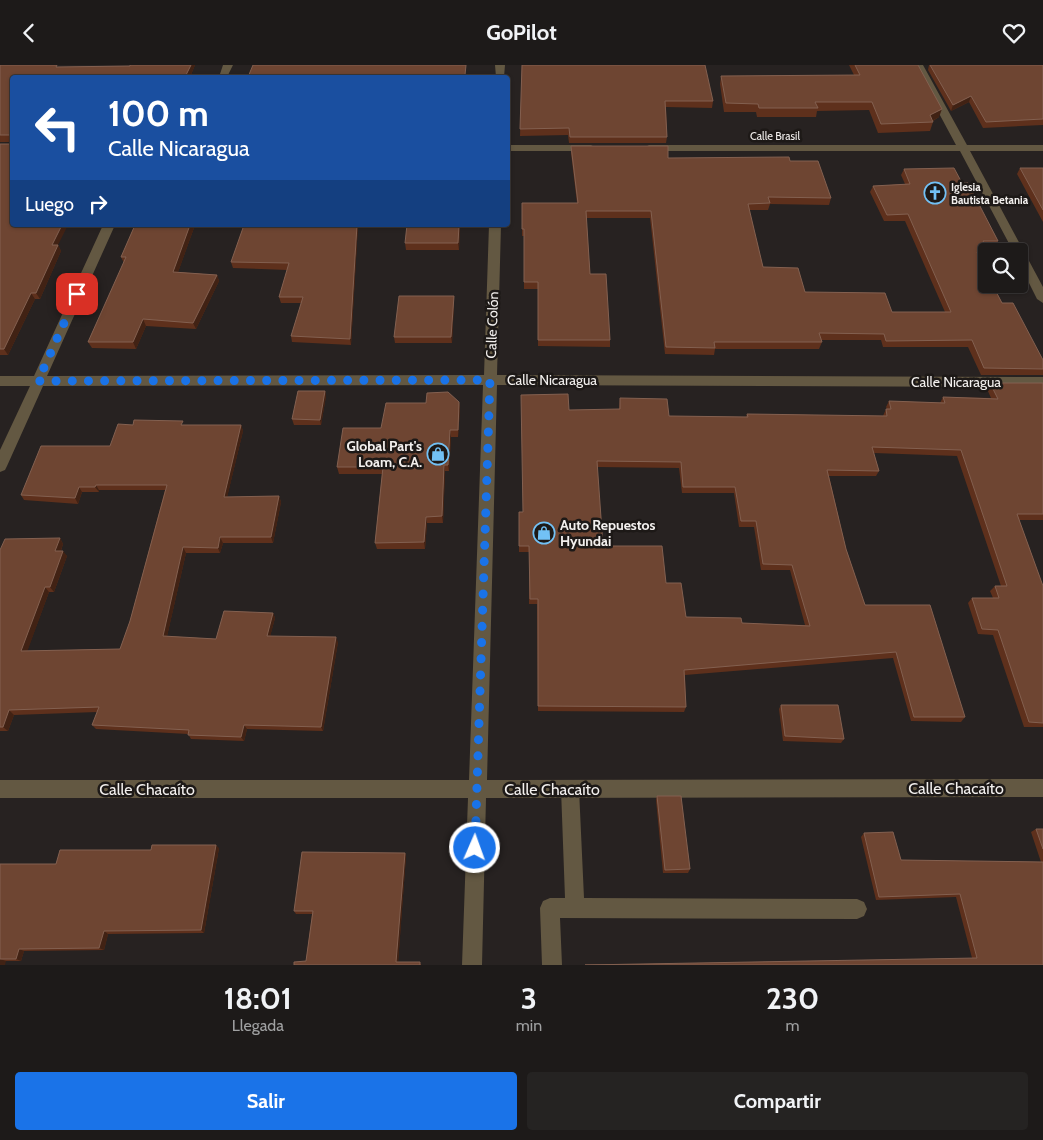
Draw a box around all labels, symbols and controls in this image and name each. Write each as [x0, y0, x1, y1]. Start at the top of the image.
icon: back [15, 19, 43, 47]
text: GoPilot [486, 19, 557, 46]
icon: heart [1000, 19, 1028, 47]
text: 100 m [108, 92, 209, 135]
icon: left [25, 95, 90, 160]
street label: Calle Brasil [750, 129, 800, 143]
text: Calle Nicaragua [108, 135, 250, 162]
place label: Iglesia Bautista Betania [951, 180, 1029, 207]
church icon: Iglesia Bautista Betania [923, 181, 947, 205]
icon: right [84, 190, 112, 218]
text: Luego [25, 193, 74, 216]
map controls [978, 243, 1028, 293]
button: search [978, 243, 1028, 293]
pin [56, 273, 98, 315]
icon: arrive [63, 280, 91, 308]
street label: Calle Colón [482, 291, 502, 359]
street label: Calle Nicaragua [507, 371, 597, 389]
street label: Calle Nicaragua [911, 373, 1001, 391]
place label: Global Part's Loam, C.A. [346, 437, 422, 471]
shop icon: Global Part's Loam, C.A. [426, 442, 450, 466]
place label: Auto Repuestos Hyundai [560, 516, 656, 550]
shop icon: Auto Repuestos Hyundai [532, 521, 556, 545]
street label: Calle Chacaíto [908, 779, 1004, 798]
street label: Calle Chacaíto [99, 780, 195, 799]
street label: Calle Chacaíto [504, 780, 600, 799]
position arrow [448, 821, 500, 873]
text: 18:01 [224, 980, 292, 1017]
text: 3 [521, 980, 537, 1017]
text: 230 [766, 980, 819, 1017]
text: Llegada [232, 1016, 284, 1035]
text: min [516, 1016, 542, 1035]
text: m [786, 1016, 800, 1035]
button: Salir [15, 1072, 517, 1130]
button: Compartir [527, 1072, 1028, 1130]

